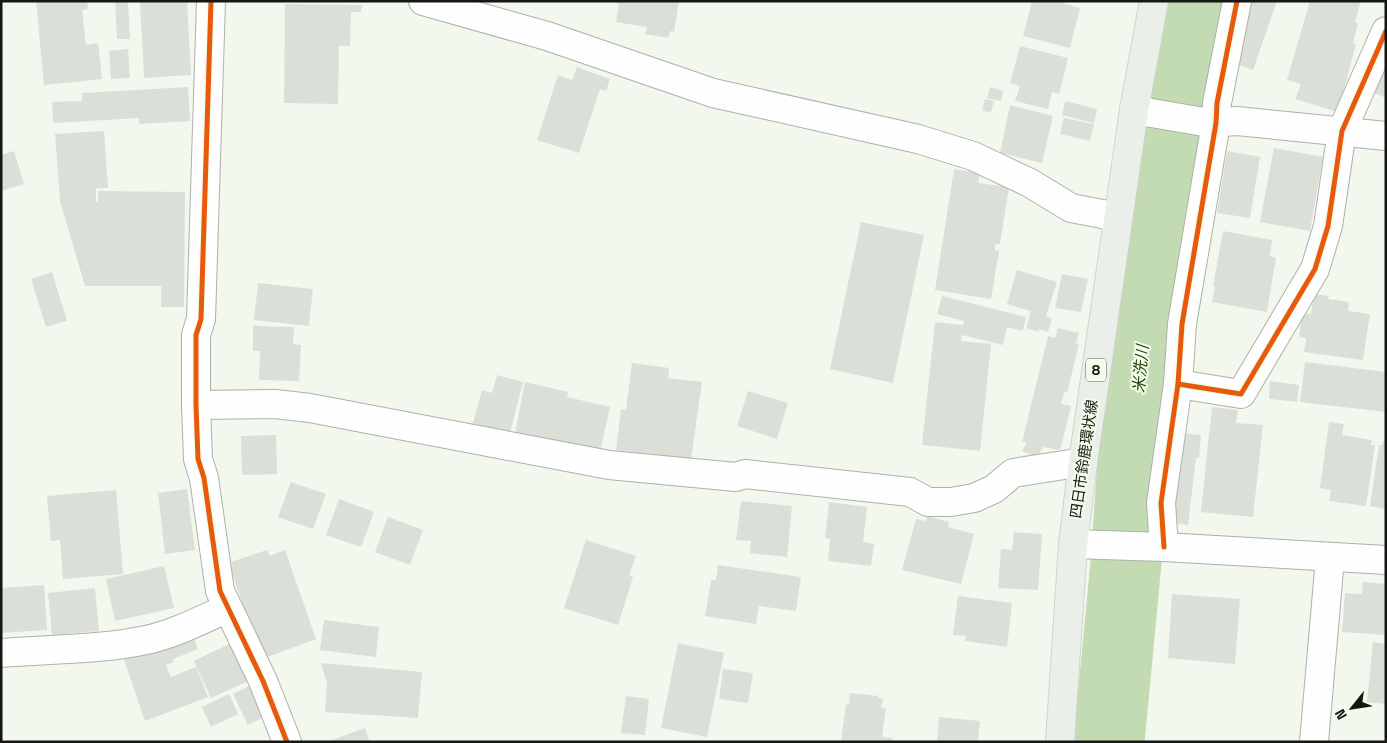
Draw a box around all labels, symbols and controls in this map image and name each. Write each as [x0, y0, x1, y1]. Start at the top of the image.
water label: 米洗川 [1128, 342, 1153, 394]
road number: 8 [1086, 358, 1106, 382]
street label: 四日市鈴鹿環状線 [1066, 398, 1101, 520]
north arrow [1327, 683, 1377, 733]
text: N [1331, 706, 1351, 723]

